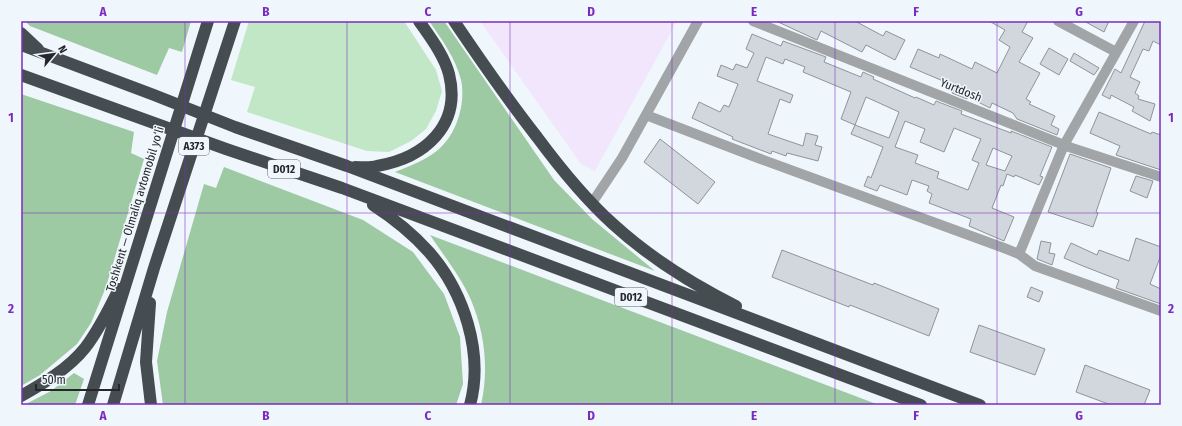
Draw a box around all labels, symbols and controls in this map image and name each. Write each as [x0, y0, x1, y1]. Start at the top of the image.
text: A [98, 4, 107, 19]
text: B [262, 4, 270, 19]
text: C [425, 4, 432, 19]
text: D [587, 4, 595, 19]
text: E [751, 4, 757, 19]
text: F [913, 4, 919, 19]
text: G [1075, 4, 1083, 19]
north arrow [34, 34, 74, 74]
text: N [55, 43, 70, 55]
street label: Yurtdosh [938, 75, 984, 105]
text: 1 [8, 110, 14, 125]
text: 1 [1168, 110, 1174, 125]
street label: Toshkent — Olmaliq avtomobil yo‘li [103, 125, 167, 293]
road number: A373 [179, 137, 209, 155]
road number: D012 [268, 160, 300, 178]
road number: D012 [615, 288, 647, 306]
text: 2 [7, 301, 14, 316]
text: 2 [1167, 301, 1174, 316]
scale bar [36, 366, 119, 392]
text: 50 m [42, 373, 66, 387]
text: A [98, 408, 107, 423]
text: B [262, 408, 270, 423]
text: C [425, 408, 432, 423]
text: D [587, 408, 595, 423]
text: E [751, 408, 757, 423]
text: F [913, 408, 919, 423]
text: G [1075, 408, 1083, 423]

